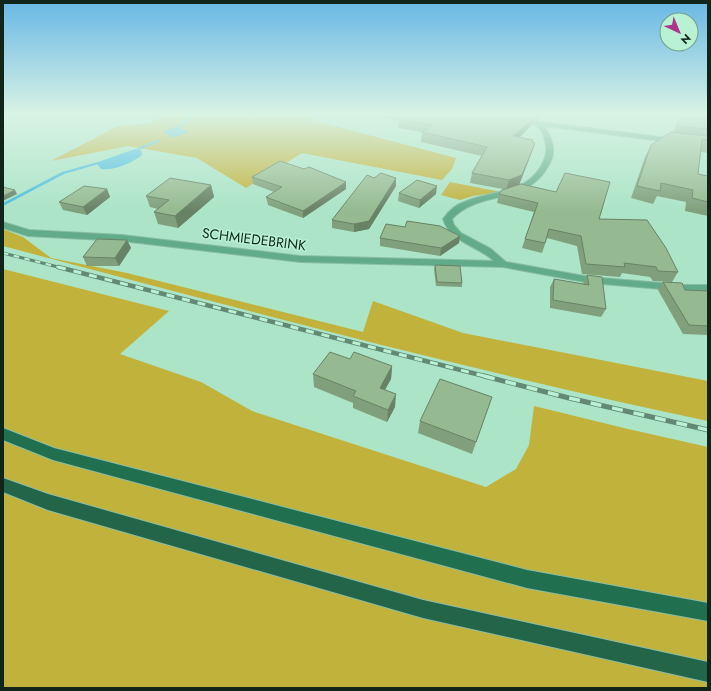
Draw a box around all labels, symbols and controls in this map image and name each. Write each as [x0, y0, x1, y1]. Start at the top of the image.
north arrow [659, 12, 699, 52]
text: N [677, 30, 695, 48]
street label: SCHMIEDEBRINK [201, 223, 307, 255]

